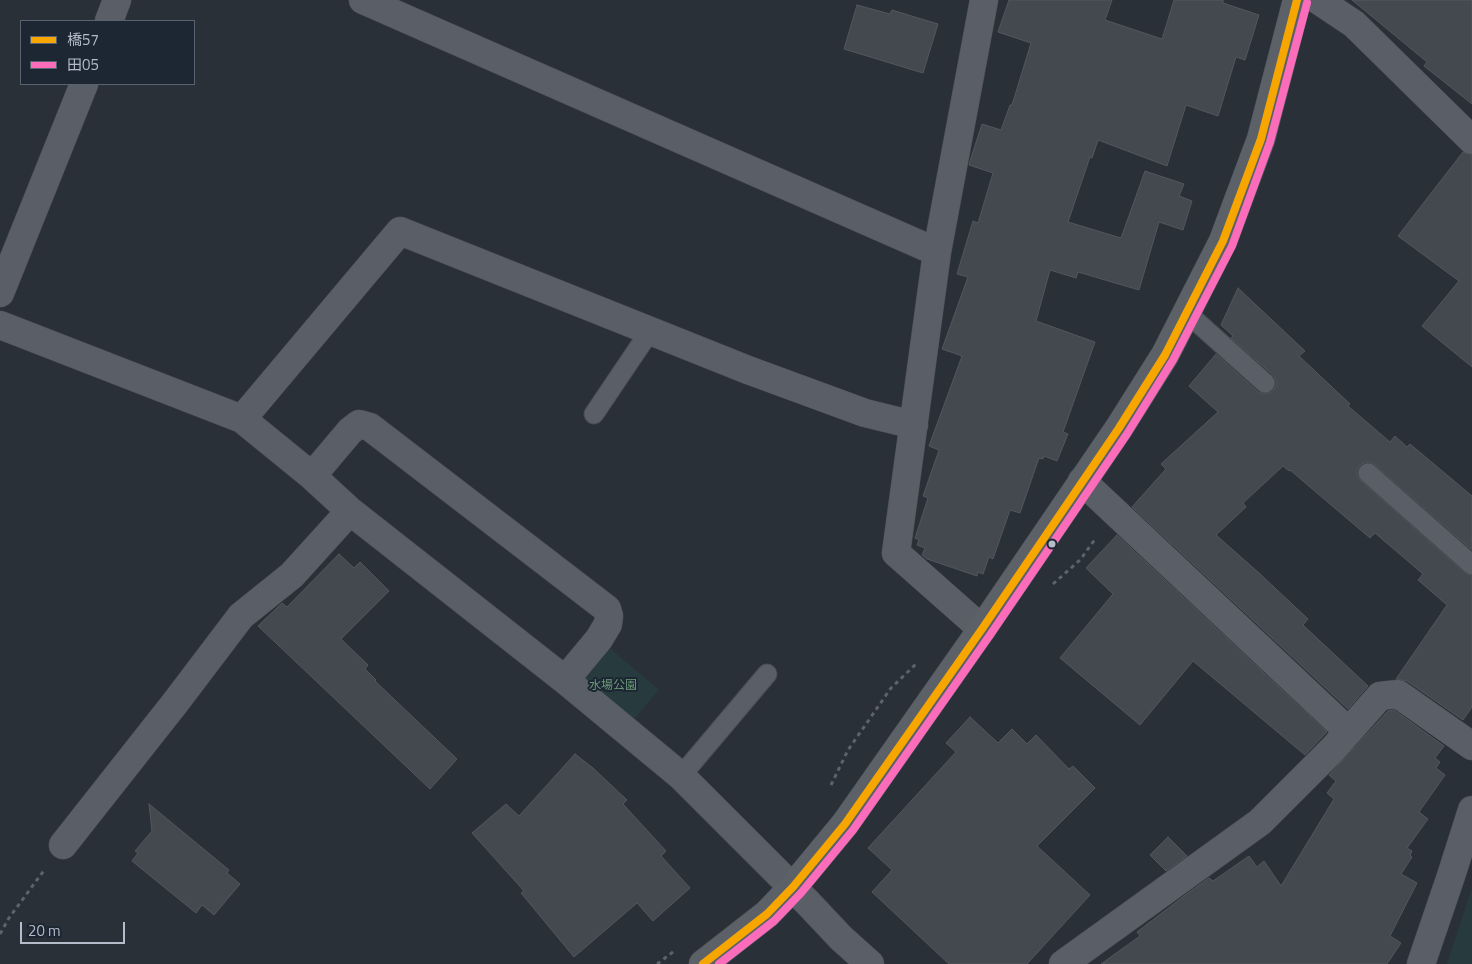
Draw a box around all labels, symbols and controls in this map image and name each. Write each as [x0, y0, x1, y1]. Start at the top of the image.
legend [20, 20, 195, 85]
text: 橋57 [67, 28, 99, 51]
text: 田05 [67, 53, 99, 76]
unlabelled marker [1047, 539, 1057, 549]
park label: 水場公園 [589, 679, 637, 693]
scale bar [22, 912, 128, 944]
text: 20 m [28, 919, 61, 942]

